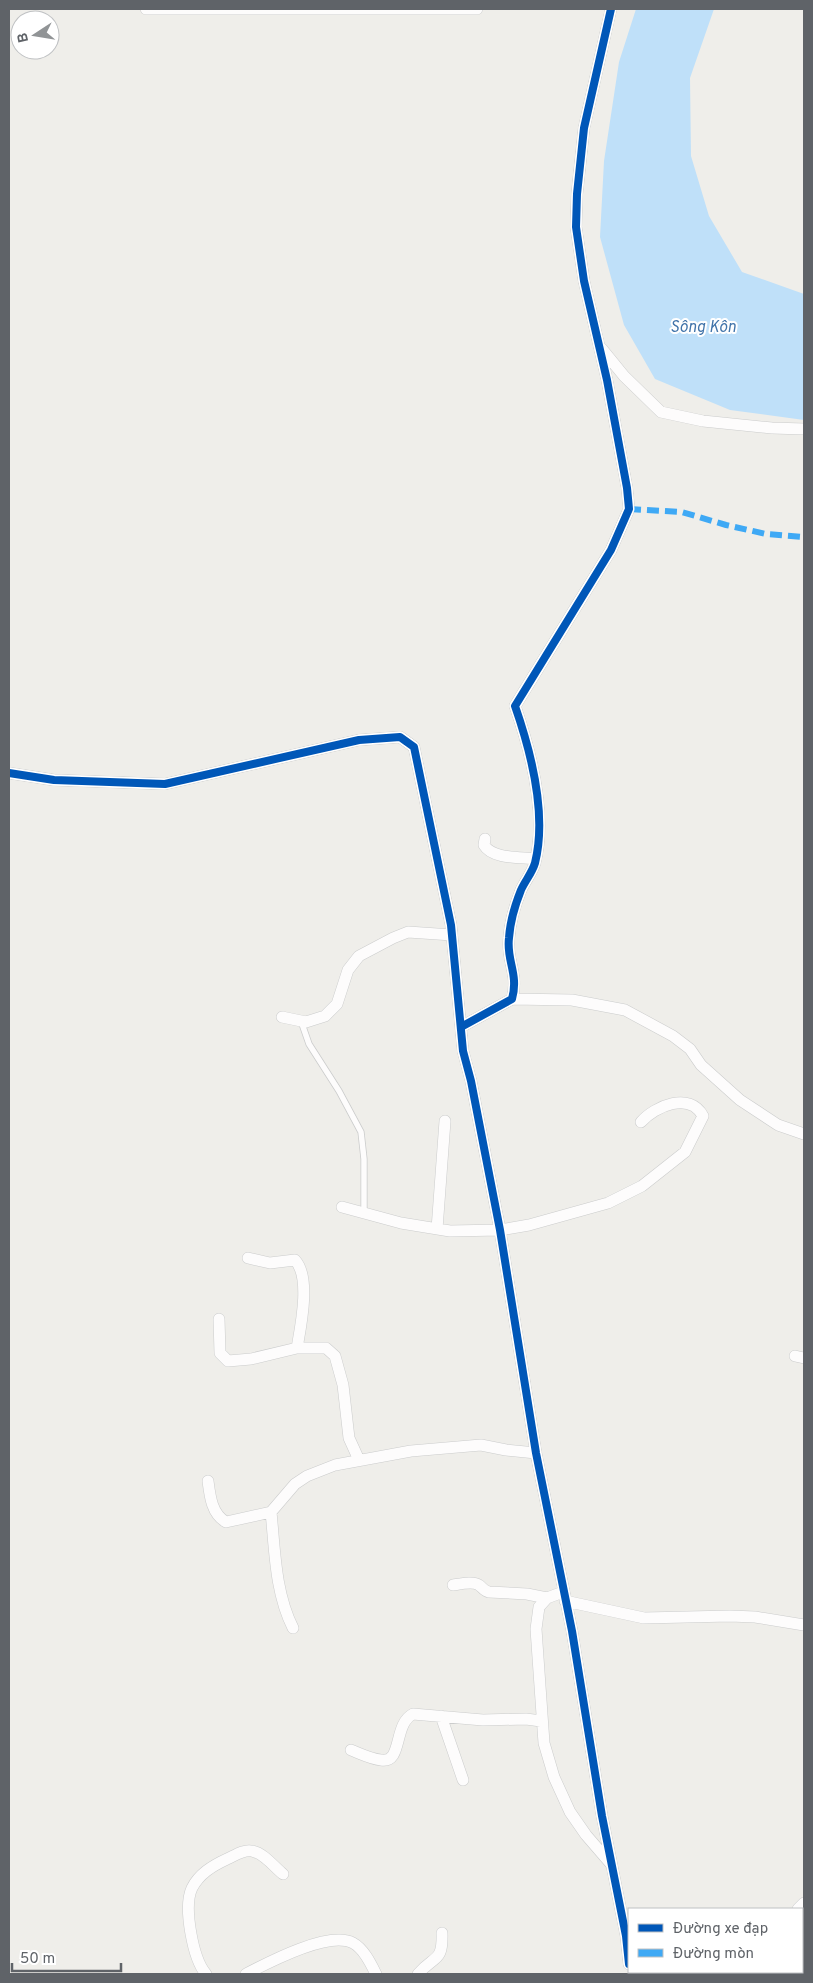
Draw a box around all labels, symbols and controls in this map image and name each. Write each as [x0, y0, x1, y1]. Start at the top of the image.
north arrow [10, 10, 60, 60]
text: B [14, 31, 33, 44]
water label: Sông Kôn [670, 318, 736, 338]
legend [628, 1908, 803, 1973]
text: Đường xe đạp [673, 1920, 768, 1939]
scale bar [12, 1940, 121, 1972]
text: Đường mòn [673, 1945, 754, 1964]
text: 50 m [20, 1950, 55, 1969]

